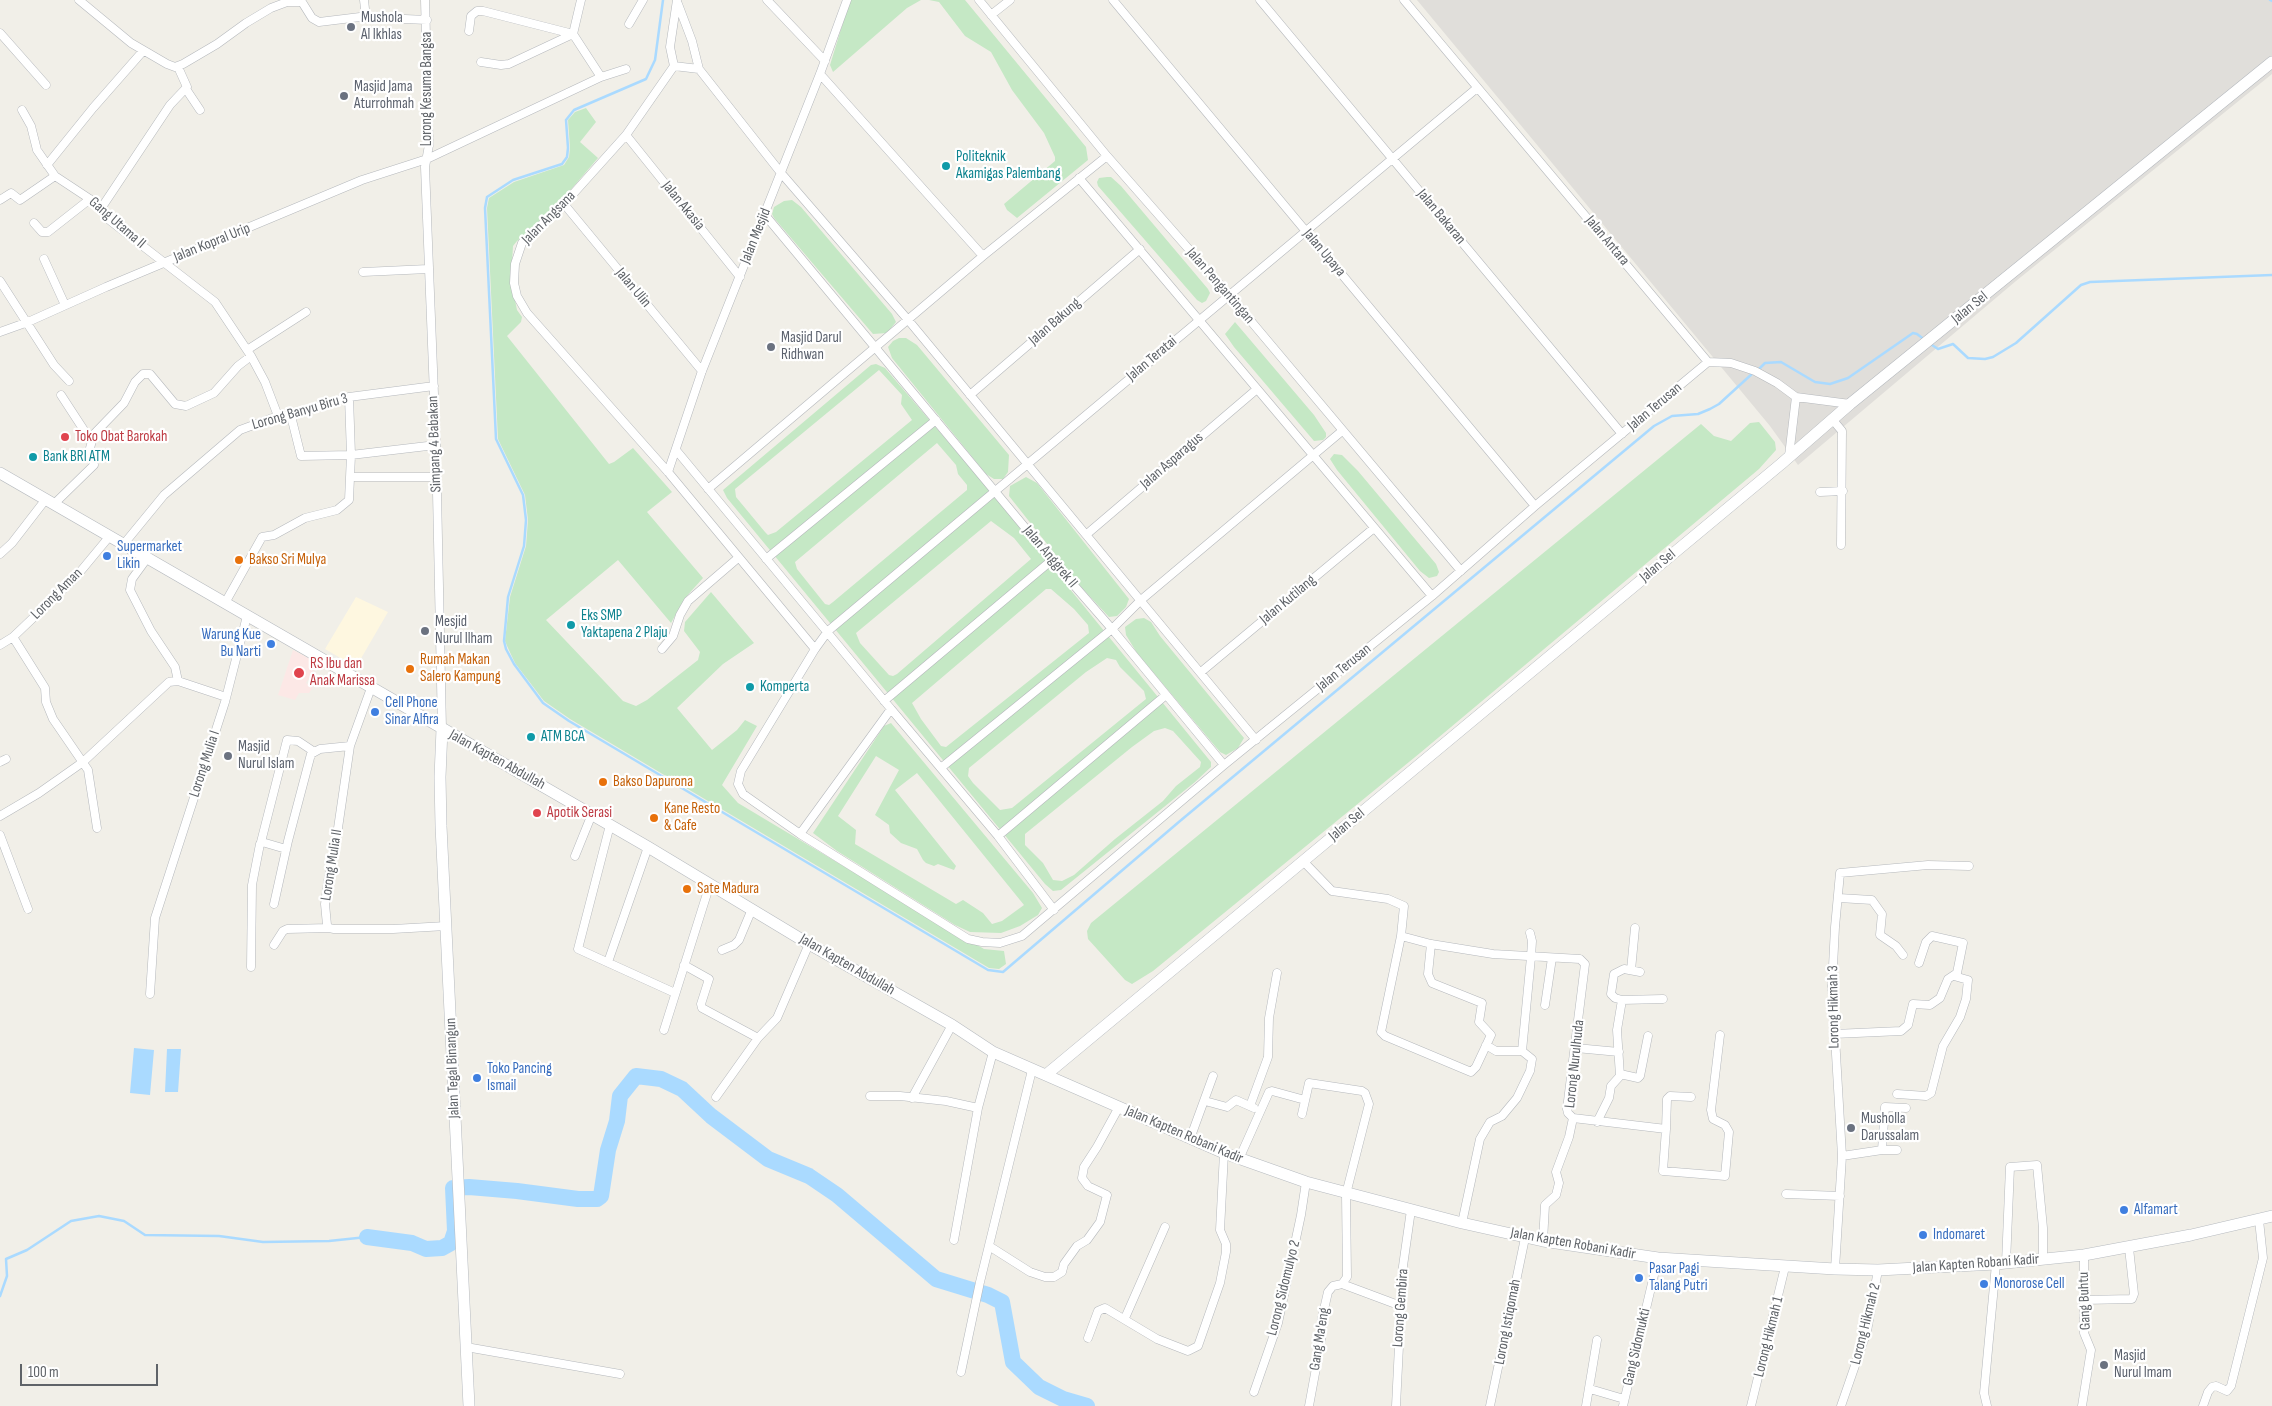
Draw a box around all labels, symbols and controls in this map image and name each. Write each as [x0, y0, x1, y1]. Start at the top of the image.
place label: Mushola Al Ikhlas [361, 9, 403, 44]
marker: Mushola Al Ikhlas [345, 21, 357, 33]
street label: Lorong Kesuma Bangsa [418, 32, 436, 146]
place label: Masjid Jama Aturrohmah [354, 78, 414, 113]
marker: Masjid Jama Aturrohmah [338, 90, 350, 102]
place label: Politeknik Akamigas Palembang [956, 148, 1061, 183]
marker: Politeknik Akamigas Palembang [940, 160, 952, 172]
street label: Jalan Akasia [658, 178, 708, 234]
street label: Jalan Bakaran [1413, 186, 1469, 248]
street label: Jalan Angsana [518, 187, 580, 249]
street label: Gang Utama II [85, 193, 149, 253]
street label: Jalan Mesjid [737, 206, 775, 266]
street label: Jalan Antara [1581, 212, 1633, 270]
street label: Jalan Kopral Urip [171, 219, 253, 267]
street label: Jalan Upaya [1299, 225, 1349, 281]
street label: Jalan Pengantingan [1182, 244, 1258, 328]
street label: Jalan Ulin [611, 265, 655, 311]
street label: Jalan Sel [1948, 288, 1992, 328]
street label: Jalan Bakung [1025, 295, 1085, 349]
place label: Masjid Darul Ridhwan [781, 329, 842, 364]
street label: Jalan Teratai [1123, 333, 1181, 385]
marker: Masjid Darul Ridhwan [765, 341, 777, 353]
street label: Jalan Terusan [1624, 379, 1686, 435]
street label: Lorong Banyu Biru 3 [250, 390, 350, 434]
street label: Simpang 4 Babakan [424, 395, 446, 493]
place label: Toko Obat Barokah [75, 428, 167, 446]
street label: Jalan Asparagus [1137, 429, 1207, 493]
marker: Toko Obat Barokah [59, 431, 71, 443]
place label: Bank BRI ATM [43, 448, 110, 466]
marker: Bank BRI ATM [27, 451, 39, 463]
street label: Jalan Anggrek II [1019, 522, 1081, 592]
place label: Supermarket Likin [117, 538, 182, 573]
street label: Jalan Sel [1636, 546, 1680, 586]
marker: Supermarket Likin [101, 550, 113, 562]
place label: Bakso Sri Mulya [249, 551, 326, 569]
marker: Bakso Sri Mulya [233, 554, 245, 566]
street label: Lorong Aman [28, 565, 86, 623]
street label: Jalan Kutilang [1256, 571, 1320, 629]
place label: Eks SMP Yaktapena 2 Plaju [581, 607, 668, 642]
place label: Mesjid Nurul Ilham [435, 613, 492, 648]
marker: Eks SMP Yaktapena 2 Plaju [565, 619, 577, 631]
marker: Mesjid Nurul Ilham [419, 625, 431, 637]
place label: Warung Kue Bu Narti [202, 626, 261, 661]
marker: Warung Kue Bu Narti [265, 638, 277, 650]
street label: Jalan Terusan [1313, 640, 1375, 696]
place label: Rumah Makan Salero Kampung [420, 651, 501, 686]
place label: RS Ibu dan Anak Marissa [310, 655, 375, 690]
marker: Rumah Makan Salero Kampung [404, 663, 416, 675]
marker: RS Ibu dan Anak Marissa [292, 666, 306, 680]
place label: Komperta [760, 678, 809, 696]
marker: Komperta [744, 681, 756, 693]
place label: Cell Phone Sinar Alfira [385, 694, 439, 729]
marker: Cell Phone Sinar Alfira [369, 706, 381, 718]
street label: Jalan Kapten Abdullah [446, 726, 548, 794]
street label: Lorong Mulia I [186, 728, 224, 800]
place label: ATM BCA [541, 728, 585, 746]
marker: ATM BCA [525, 731, 537, 743]
place label: Masjid Nurul Islam [238, 738, 294, 773]
marker: Masjid Nurul Islam [222, 750, 234, 762]
place label: Bakso Dapurona [613, 773, 693, 791]
marker: Bakso Dapurona [597, 776, 609, 788]
place label: Kane Resto & Cafe [664, 800, 720, 835]
place label: Apotik Serasi [547, 804, 612, 822]
street label: Jalan Sel [1325, 805, 1369, 845]
marker: Apotik Serasi [531, 807, 543, 819]
marker: Kane Resto & Cafe [648, 812, 660, 824]
street label: Lorong Mulia II [317, 828, 347, 902]
place label: Sate Madura [697, 880, 759, 898]
marker: Sate Madura [681, 883, 693, 895]
street label: Jalan Kapten Abdullah [796, 930, 898, 1000]
street label: Lorong Hikmah 3 [1824, 965, 1844, 1049]
street label: Jalan Tegal Binangun [442, 1017, 464, 1119]
street label: Lorong Nurulhuda [1561, 1019, 1589, 1109]
place label: Toko Pancing Ismail [487, 1060, 552, 1095]
marker: Toko Pancing Ismail [471, 1072, 483, 1084]
street label: Jalan Kapten Robani Kadir [1122, 1102, 1246, 1168]
place label: Musholla Darussalam [1861, 1110, 1919, 1145]
marker: Musholla Darussalam [1845, 1122, 1857, 1134]
place label: Alfamart [2134, 1201, 2178, 1219]
marker: Alfamart [2118, 1204, 2130, 1216]
street label: Jalan Kapten Robani Kadir [1509, 1224, 1637, 1264]
place label: Indomaret [1933, 1226, 1985, 1244]
marker: Indomaret [1917, 1229, 1929, 1241]
street label: Lorong Sidomulyo 2 [1263, 1239, 1305, 1337]
street label: Jalan Kapten Robani Kadir [1912, 1251, 2040, 1277]
place label: Pasar Pagi Talang Putri [1649, 1260, 1707, 1295]
street label: Lorong Gembira [1389, 1268, 1413, 1348]
marker: Pasar Pagi Talang Putri [1633, 1272, 1645, 1284]
street label: Gang Buhtu [2075, 1272, 2095, 1330]
place label: Monorose Cell [1994, 1275, 2065, 1293]
street label: Lorong Istiqomah [1491, 1278, 1525, 1366]
marker: Monorose Cell [1978, 1278, 1990, 1290]
street label: Lorong Hikmah 2 [1847, 1281, 1885, 1367]
street label: Lorong Hikmah 1 [1750, 1295, 1788, 1379]
street label: Gang Ma'eng [1306, 1306, 1334, 1372]
street label: Gang Sidomukti [1619, 1307, 1655, 1387]
place label: Masjid Nurul Imam [2114, 1347, 2172, 1382]
scale bar [22, 1354, 160, 1386]
marker: Masjid Nurul Imam [2098, 1359, 2110, 1371]
text: 100 m [28, 1363, 59, 1382]

